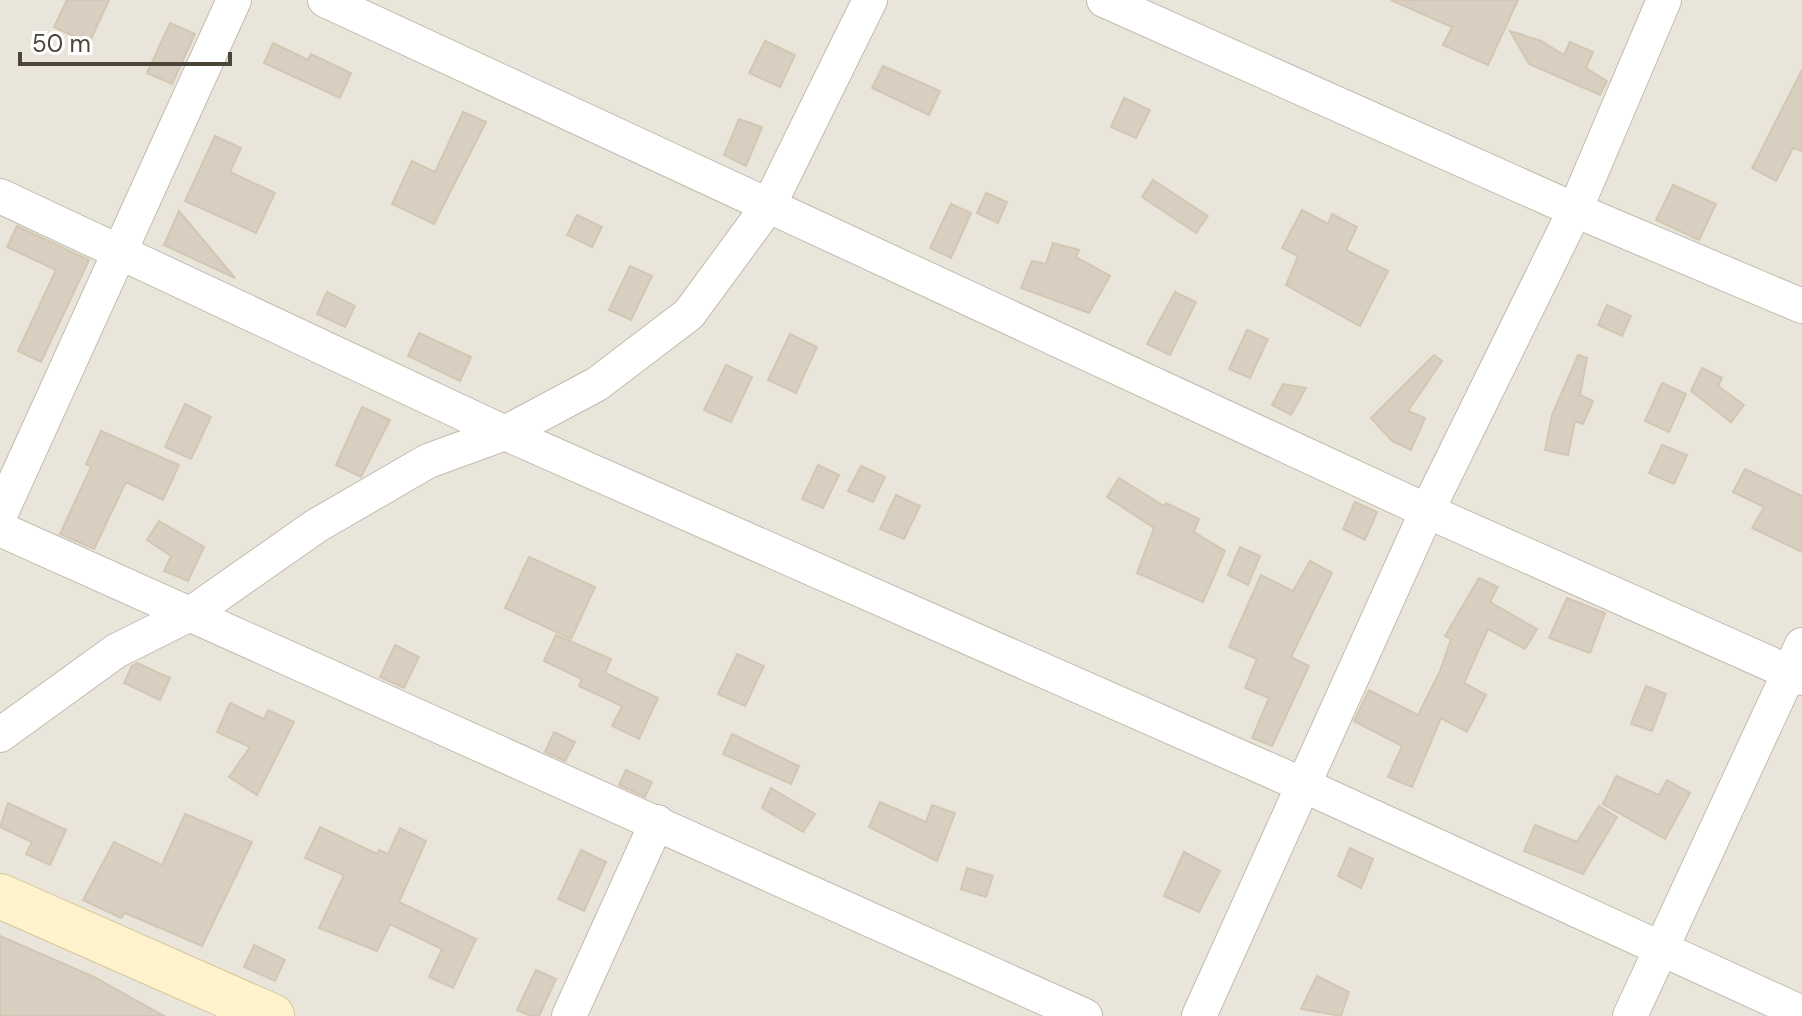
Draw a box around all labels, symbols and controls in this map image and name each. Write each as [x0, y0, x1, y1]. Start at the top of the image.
scale bar [20, 16, 230, 66]
text: 50 m [32, 28, 91, 59]

